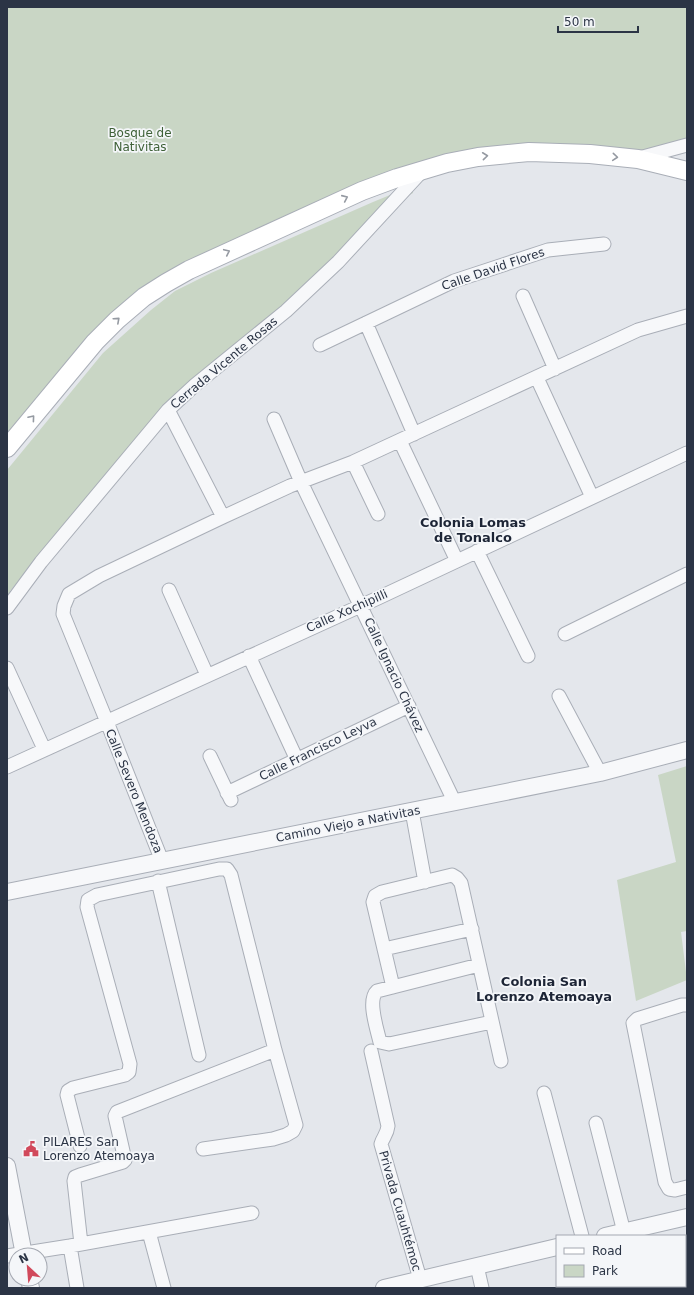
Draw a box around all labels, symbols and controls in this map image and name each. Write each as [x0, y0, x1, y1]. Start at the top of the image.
scale bar [558, 8, 638, 34]
text: 50 m [564, 15, 595, 29]
park label: Bosque de Nativitas [108, 126, 172, 154]
one-way arrow [482, 152, 489, 161]
one-way arrow [612, 152, 618, 161]
one-way arrow [342, 195, 349, 203]
street label: Calle David Flores [440, 245, 546, 293]
one-way arrow [223, 249, 230, 257]
street label: Cerrada Vicente Rosas [168, 314, 280, 412]
one-way arrow [112, 318, 120, 325]
one-way arrow [27, 416, 34, 423]
district label: Colonia Lomas de Tonalco [420, 515, 526, 545]
street label: Calle Xochipilli [304, 587, 390, 635]
street label: Calle Ignacio Chávez [361, 615, 427, 735]
street label: Calle Francisco Leyva [257, 714, 379, 784]
street label: Calle Severo Mendoza [103, 727, 165, 855]
street label: Camino Viejo a Nativitas [275, 803, 421, 845]
district label: Colonia San Lorenzo Atemoaya [476, 974, 612, 1004]
place label: PILARES San Lorenzo Atemoaya [43, 1135, 155, 1163]
public building icon: PILARES San Lorenzo Atemoaya [22, 1140, 40, 1158]
street label: Privada Cuauhtémoc [376, 1149, 424, 1273]
legend [556, 1235, 686, 1287]
text: Road [592, 1244, 622, 1258]
north arrow [8, 1247, 48, 1287]
text: N [17, 1251, 31, 1266]
text: Park [592, 1264, 618, 1278]

